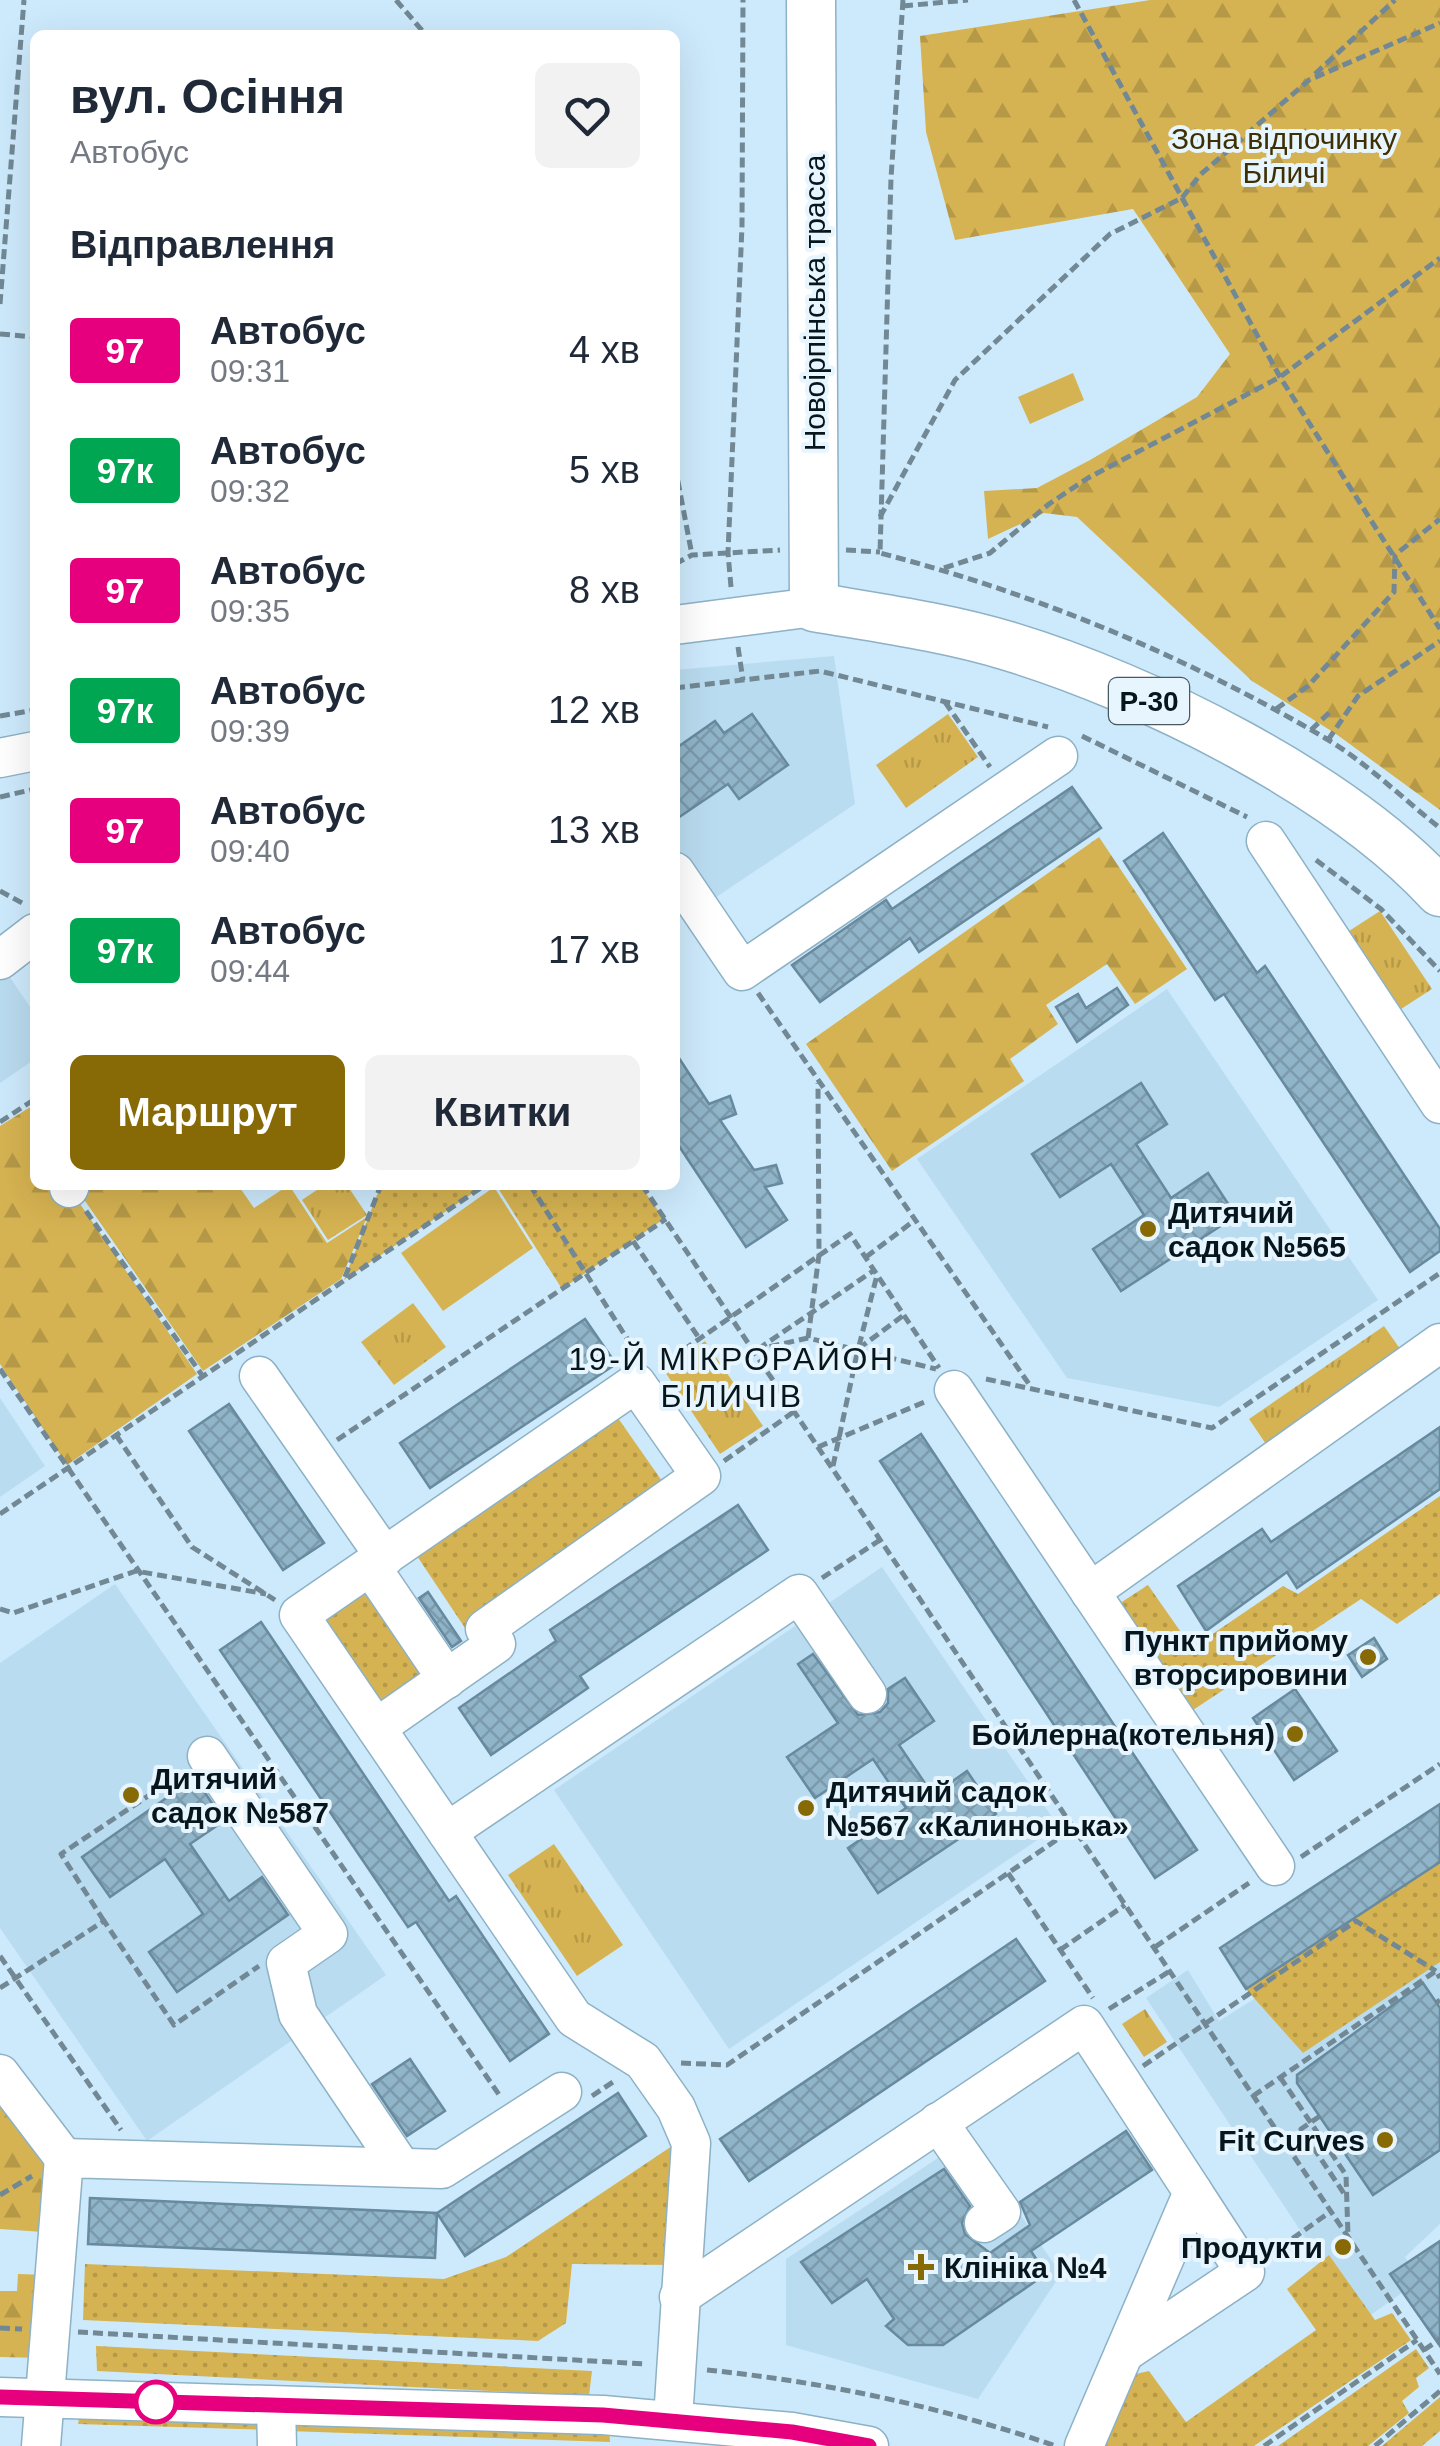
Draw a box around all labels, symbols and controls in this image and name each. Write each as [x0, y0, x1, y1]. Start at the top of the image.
button: heart [535, 63, 640, 168]
text: вул. Осіння [70, 70, 345, 123]
park label: Зона відпочинку Біличі [1171, 122, 1397, 189]
text: Автобус [70, 134, 189, 170]
street label: Новоірпінська трасса [798, 154, 831, 451]
text: Відправлення [70, 224, 335, 266]
text: Автобус [210, 310, 366, 352]
text: 4 хв [569, 329, 640, 371]
text: 97 [106, 331, 144, 370]
text: 09:31 [210, 353, 290, 389]
text: Автобус [210, 430, 366, 472]
text: 5 хв [569, 449, 640, 491]
text: 97к [97, 451, 153, 490]
text: 09:32 [210, 473, 290, 509]
text: Автобус [210, 550, 366, 592]
text: 8 хв [569, 569, 640, 611]
text: 97 [106, 571, 144, 610]
text: 09:35 [210, 593, 290, 629]
text: Автобус [210, 670, 366, 712]
road number: Р-30 [1109, 678, 1189, 724]
text: 12 хв [548, 689, 640, 731]
text: 97к [97, 691, 153, 730]
text: 09:39 [210, 713, 290, 749]
text: Автобус [210, 790, 366, 832]
text: 13 хв [548, 809, 640, 851]
text: 97 [106, 811, 144, 850]
text: 09:40 [210, 833, 290, 869]
text: Автобус [210, 910, 366, 952]
text: 17 хв [548, 929, 640, 971]
text: 97к [97, 931, 153, 970]
text: 09:44 [210, 953, 290, 989]
button: Маршрут [70, 1055, 345, 1170]
button: Квитки [365, 1055, 640, 1170]
place label: Дитячий садок №565 [1168, 1196, 1346, 1263]
marker: Дитячий садок №565 [1137, 1218, 1159, 1240]
district label: 19-Й МІКРОРАЙОН БІЛИЧІВ [569, 1341, 895, 1414]
place label: Пункт прийому вторсировини [1124, 1624, 1348, 1691]
marker: Пункт прийому вторсировини [1357, 1646, 1379, 1668]
place label: Бойлерна(котельня) [972, 1718, 1275, 1751]
marker: Бойлерна(котельня) [1284, 1723, 1306, 1745]
place label: Дитячий садок №587 [151, 1762, 329, 1829]
place label: Дитячий садок №567 «Калинонька» [826, 1775, 1129, 1842]
marker: Дитячий садок №587 [120, 1784, 142, 1806]
marker: Дитячий садок №567 «Калинонька» [795, 1797, 817, 1819]
place label: Fit Curves [1218, 2124, 1365, 2157]
marker: Fit Curves [1374, 2129, 1396, 2151]
place label: Продукти [1181, 2231, 1323, 2264]
marker: Продукти [1332, 2236, 1354, 2258]
place label: Клініка №4 [944, 2251, 1107, 2284]
marker: Клініка №4 [908, 2254, 934, 2280]
unlabelled marker [135, 2381, 177, 2423]

